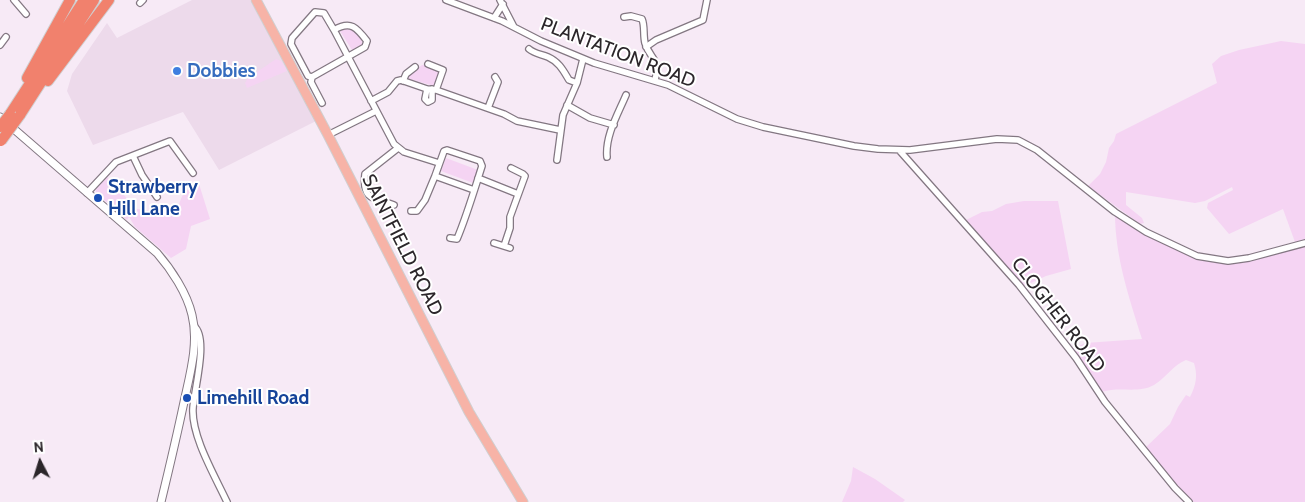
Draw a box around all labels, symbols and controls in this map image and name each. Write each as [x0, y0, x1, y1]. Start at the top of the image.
street label: PLANTATION ROAD [537, 13, 699, 93]
place label: Dobbies [187, 60, 255, 82]
marker: Dobbies [171, 65, 183, 77]
street label: SAINTFIELD ROAD [357, 171, 447, 319]
place label: Strawberry Hill Lane [108, 176, 198, 220]
marker: Strawberry Hill Lane [92, 192, 104, 204]
street label: CLOGHER ROAD [1006, 253, 1110, 377]
place label: Limehill Road [197, 387, 309, 409]
marker: Limehill Road [181, 392, 193, 404]
north arrow [15, 437, 65, 487]
text: N [33, 438, 44, 456]

